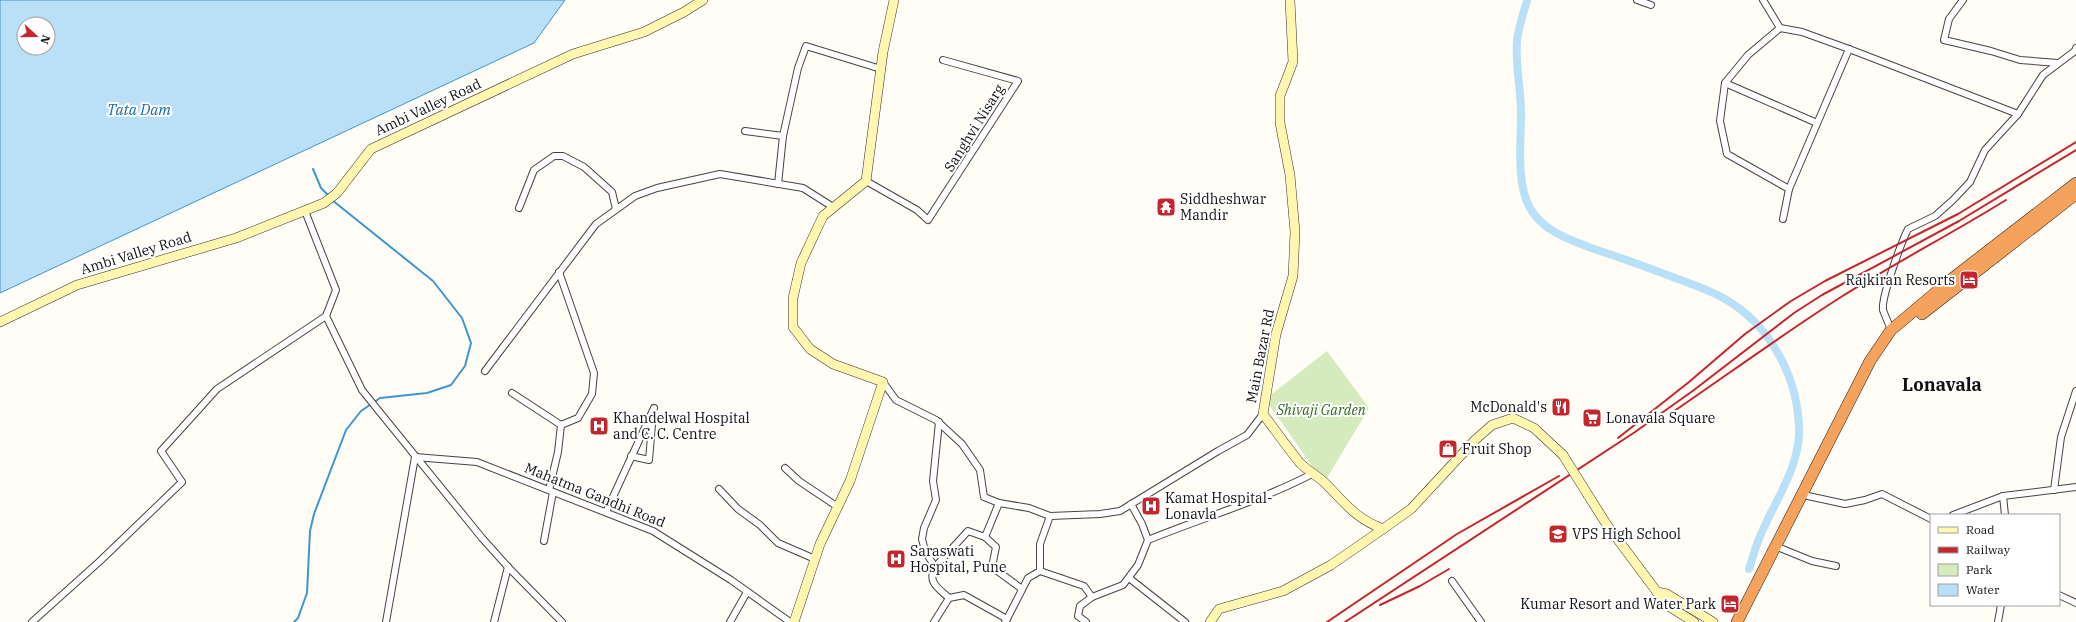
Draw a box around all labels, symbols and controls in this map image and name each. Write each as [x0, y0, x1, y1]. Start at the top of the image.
north arrow [16, 16, 56, 56]
text: N [37, 33, 53, 46]
street label: Ambi Valley Road [372, 74, 484, 139]
street label: Sanghvi Nisarg [940, 81, 1008, 175]
water label: Tata Dam [107, 100, 171, 119]
place label: Siddheshwar Mandir [1180, 190, 1267, 224]
temple icon: Siddheshwar Mandir [1155, 196, 1177, 218]
street label: Ambi Valley Road [78, 227, 194, 278]
hotel icon: Rajkiran Resorts [1958, 269, 1980, 291]
place label: Rajkiran Resorts [1846, 271, 1955, 289]
street label: Main Bazar Rd [1242, 307, 1278, 405]
district label: Lonavala [1902, 373, 1982, 396]
restaurant icon: McDonald's [1550, 396, 1572, 418]
place label: McDonald's [1470, 398, 1547, 416]
park label: Shivaji Garden [1275, 401, 1366, 419]
supermarket icon: Lonavala Square [1581, 407, 1603, 429]
place label: Khandelwal Hospital and C. C. Centre [613, 409, 750, 443]
place label: Lonavala Square [1606, 409, 1715, 427]
hospital icon: Khandelwal Hospital and C. C. Centre [588, 415, 610, 437]
shop icon: Fruit Shop [1437, 438, 1459, 460]
place label: Fruit Shop [1462, 440, 1532, 458]
street label: Mahatma Gandhi Road [522, 458, 669, 532]
place label: Kamat Hospital- Lonavla [1165, 489, 1272, 523]
hospital icon: Kamat Hospital- Lonavla [1140, 495, 1162, 517]
legend [1930, 514, 2060, 606]
text: Road [1966, 522, 1995, 537]
school or university icon: VPS High School [1547, 523, 1569, 545]
place label: VPS High School [1572, 525, 1681, 543]
place label: Saraswati Hospital, Pune [910, 542, 1007, 576]
text: Railway [1966, 542, 2011, 557]
hospital icon: Saraswati Hospital, Pune [885, 548, 907, 570]
text: Park [1966, 562, 1992, 577]
text: Water [1966, 582, 2000, 597]
hotel icon: Kumar Resort and Water Park [1719, 593, 1741, 615]
place label: Kumar Resort and Water Park [1520, 595, 1717, 613]

